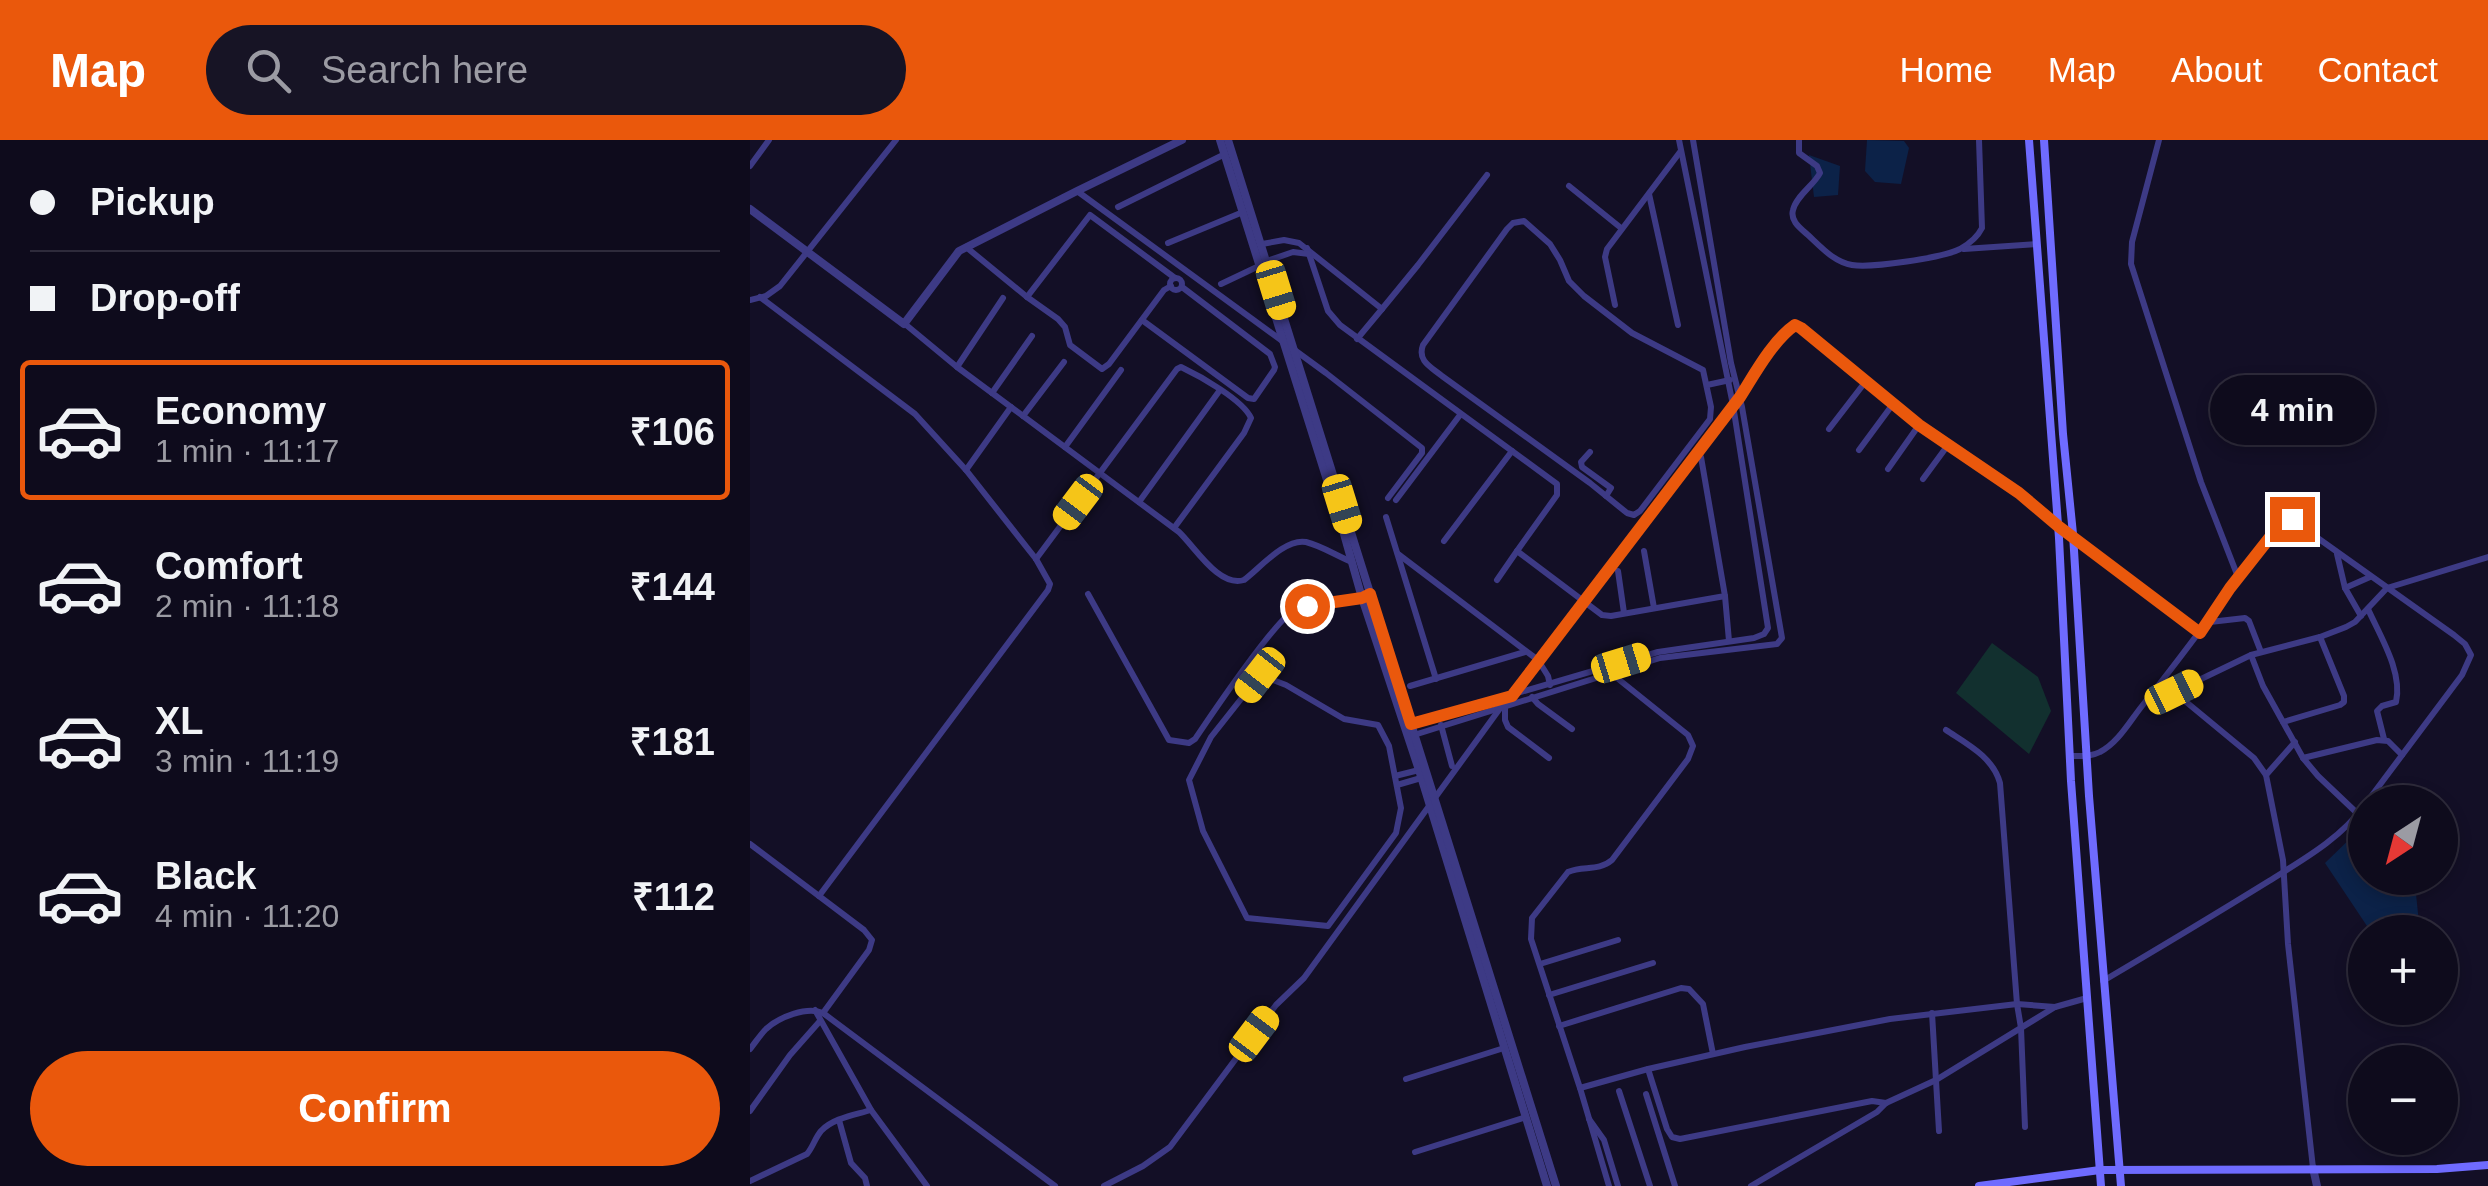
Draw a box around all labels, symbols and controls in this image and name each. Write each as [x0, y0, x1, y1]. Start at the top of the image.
search box [206, 25, 906, 115]
icon: search [241, 43, 296, 98]
text: Map [50, 44, 146, 97]
text: Search here [321, 49, 528, 91]
text: Home [1899, 50, 1993, 89]
text: Map [2048, 50, 2116, 89]
text: About [2171, 50, 2262, 89]
text: Contact [2317, 50, 2438, 89]
text: Pickup [90, 181, 215, 223]
car [1253, 257, 1299, 323]
text: Drop-off [90, 277, 240, 319]
callout: 4 min [2210, 374, 2374, 444]
icon: car [35, 385, 125, 475]
text: Economy [155, 390, 326, 432]
text: 4 min [2251, 392, 2334, 428]
text: ₹106 [630, 411, 715, 453]
text: 1 min · 11:17 [155, 433, 339, 469]
car [1048, 469, 1108, 535]
car [1319, 471, 1365, 537]
route end [2270, 497, 2315, 542]
icon: car [35, 540, 125, 630]
text: Comfort [155, 545, 303, 587]
text: ₹144 [630, 566, 715, 608]
route start [1285, 584, 1330, 629]
text: 2 min · 11:18 [155, 588, 339, 624]
car [1588, 640, 1654, 686]
car [1230, 642, 1290, 708]
car [2140, 665, 2208, 719]
icon: car [35, 695, 125, 785]
text: XL [155, 700, 204, 742]
text: ₹181 [630, 721, 715, 763]
text: 3 min · 11:19 [155, 743, 339, 779]
north arrow [2348, 785, 2458, 895]
map controls [2348, 785, 2458, 1155]
icon: car [35, 850, 125, 940]
text: Black [155, 855, 256, 897]
text: ₹112 [632, 876, 715, 918]
text: 4 min · 11:20 [155, 898, 339, 934]
button: + [2348, 915, 2458, 1025]
car [1224, 1001, 1284, 1067]
button: − [2348, 1045, 2458, 1155]
button: Confirm [30, 1051, 720, 1166]

